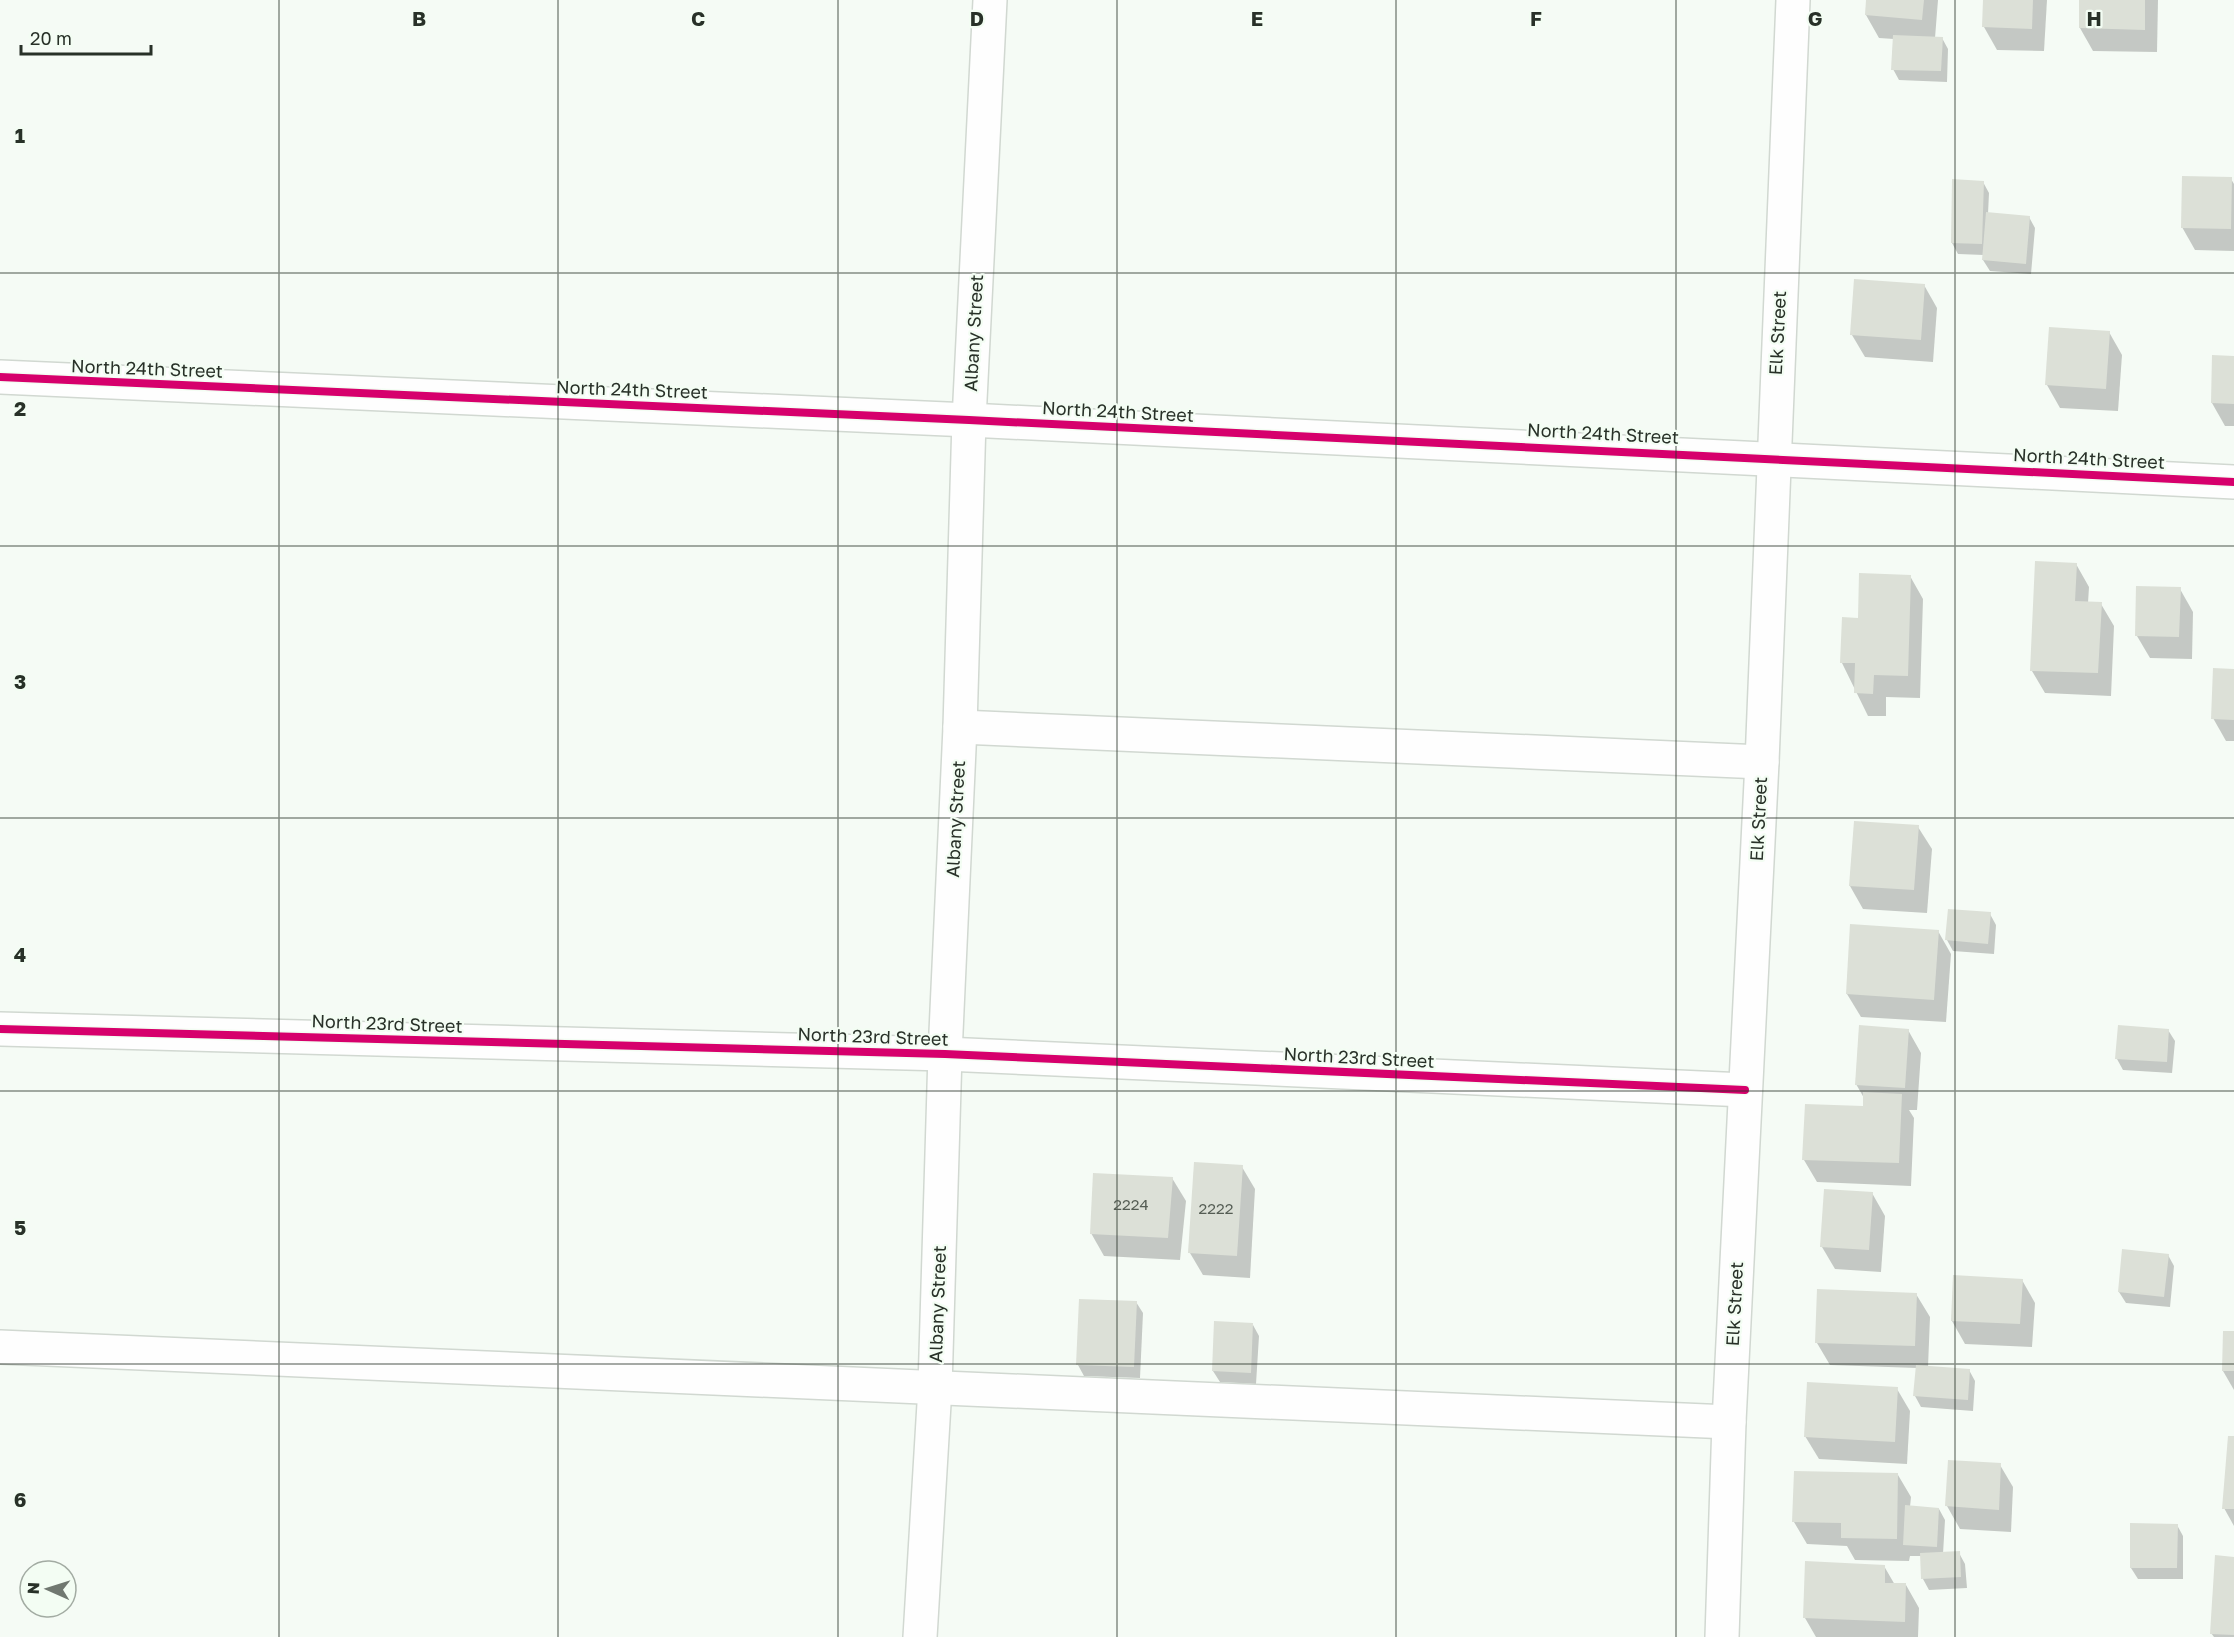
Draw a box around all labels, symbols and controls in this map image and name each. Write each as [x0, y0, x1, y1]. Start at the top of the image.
text: B [412, 6, 426, 30]
text: C [691, 6, 705, 30]
text: D [970, 6, 984, 30]
text: E [1251, 6, 1263, 30]
text: F [1530, 6, 1542, 30]
text: G [1808, 6, 1822, 30]
text: H [2086, 6, 2102, 30]
scale bar [21, 18, 152, 56]
text: 20 m [30, 27, 72, 49]
text: 1 [15, 123, 25, 147]
street label: Albany Street [959, 274, 987, 392]
street label: Elk Street [1764, 290, 1790, 376]
street label: North 24th Street [71, 354, 223, 382]
street label: North 24th Street [556, 375, 708, 403]
text: 2 [14, 396, 26, 420]
street label: North 24th Street [1042, 396, 1195, 426]
street label: North 24th Street [1527, 418, 1680, 448]
street label: North 24th Street [2013, 443, 2166, 473]
text: 3 [14, 669, 26, 693]
street label: Albany Street [941, 760, 969, 878]
street label: Elk Street [1745, 776, 1771, 862]
text: 4 [14, 942, 26, 966]
street label: North 23rd Street [311, 1009, 463, 1037]
street label: North 23rd Street [797, 1022, 949, 1050]
street label: North 23rd Street [1283, 1042, 1435, 1072]
house number: 2224 [1113, 1195, 1149, 1213]
house number: 2222 [1199, 1199, 1233, 1217]
text: 5 [14, 1215, 26, 1239]
street label: Albany Street [924, 1245, 950, 1363]
street label: Elk Street [1721, 1261, 1747, 1347]
text: 6 [14, 1487, 26, 1511]
north arrow [18, 1559, 78, 1619]
text: N [23, 1582, 43, 1595]

